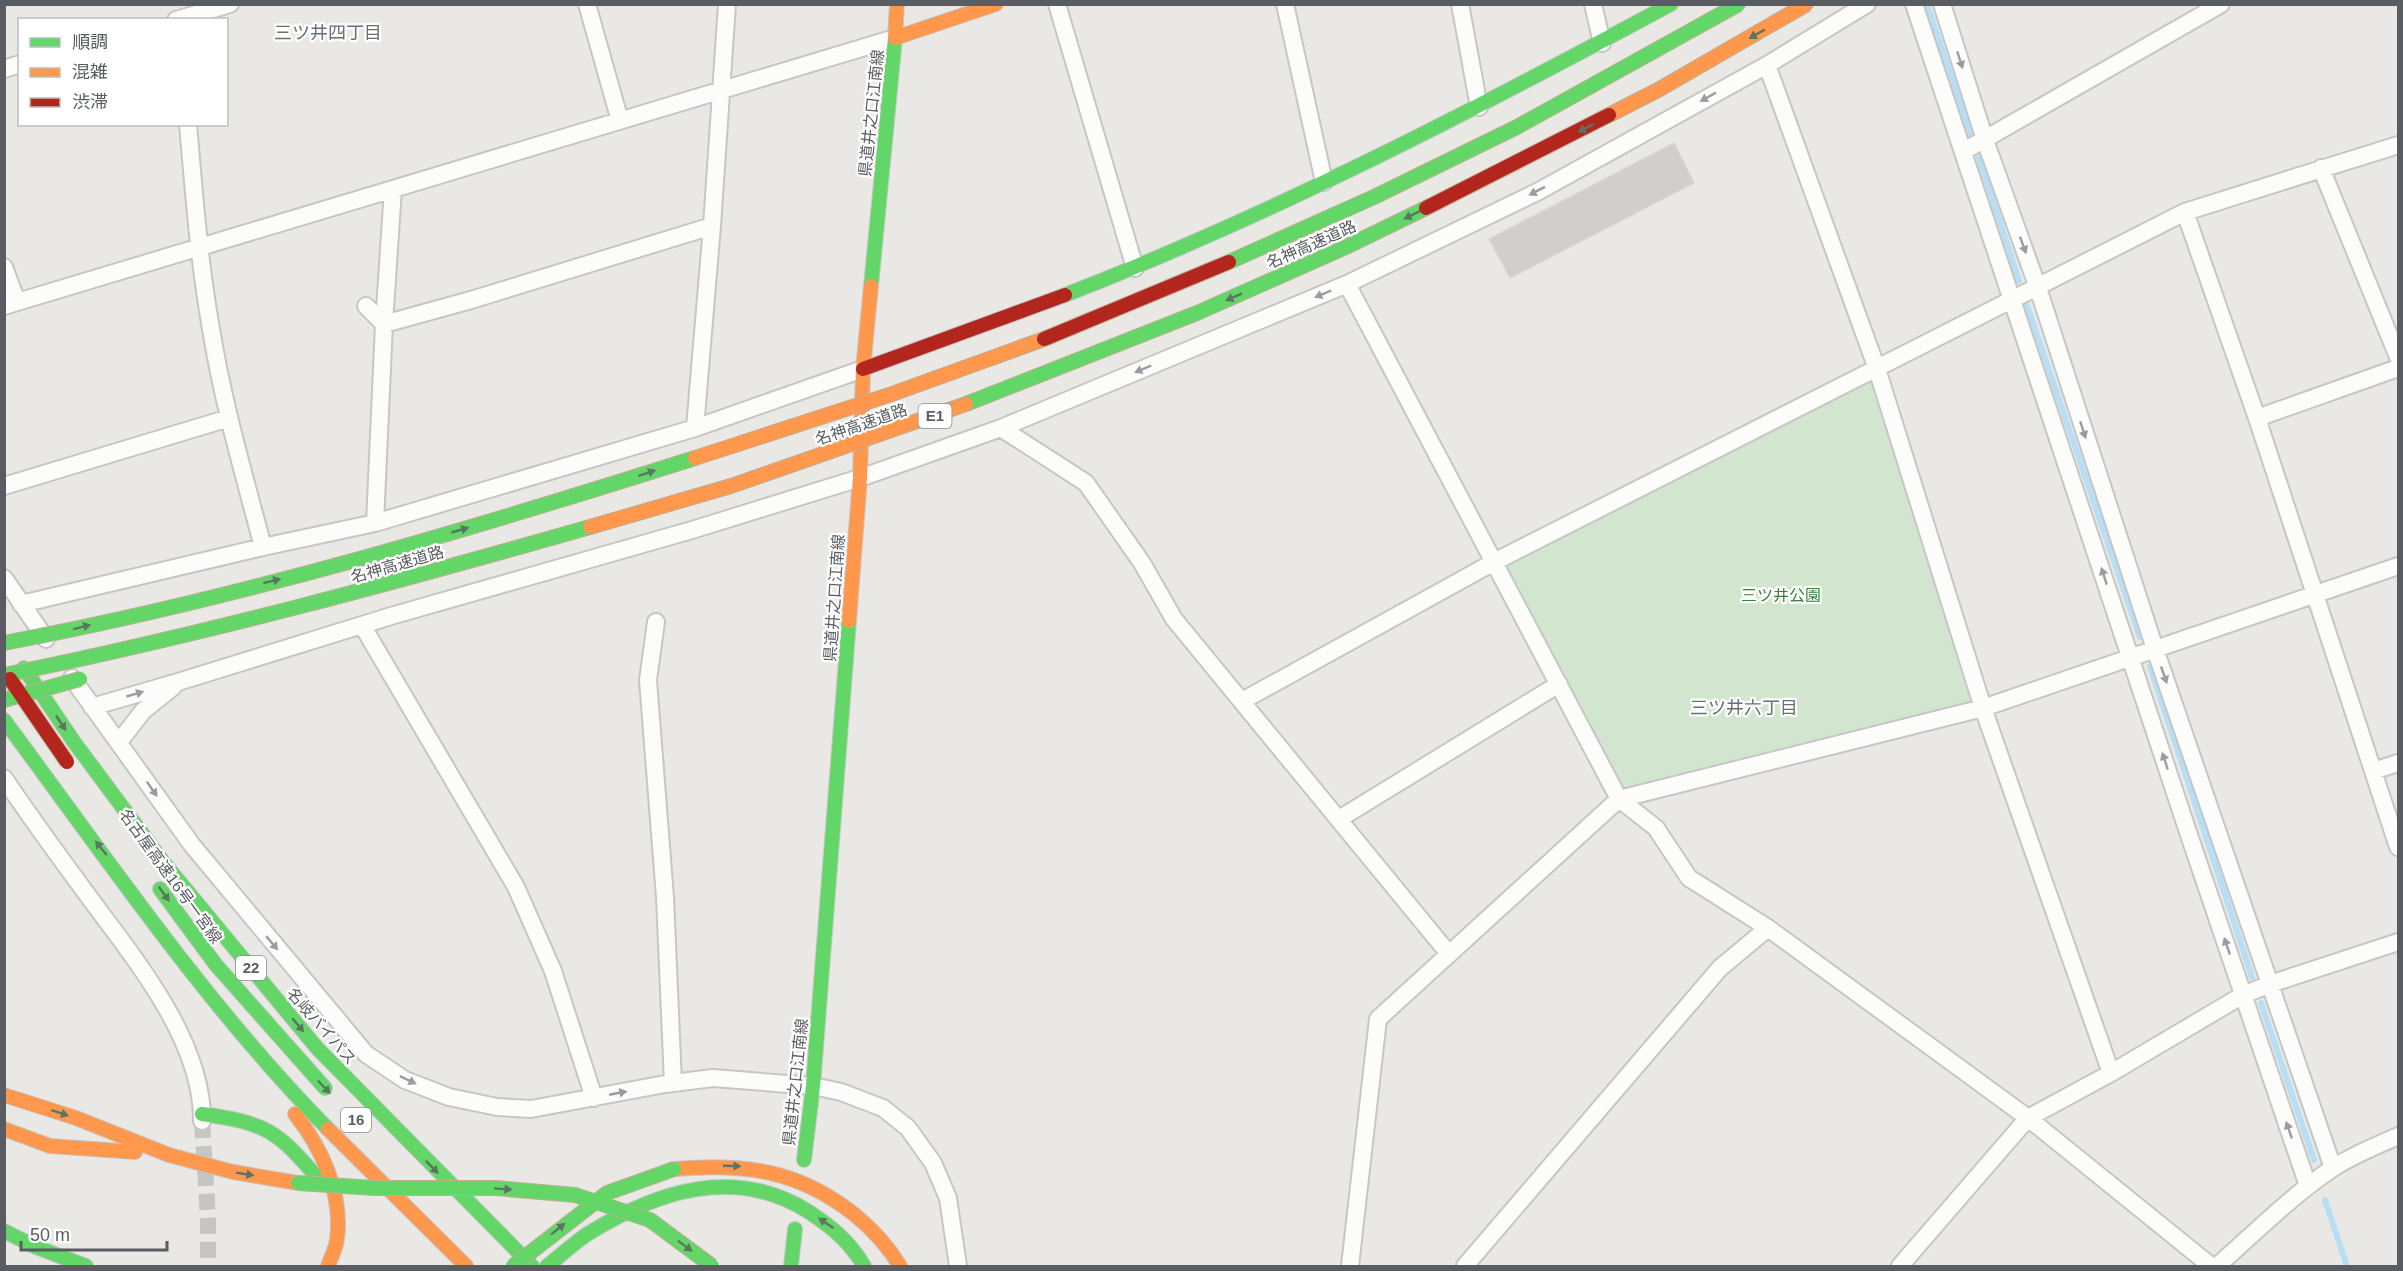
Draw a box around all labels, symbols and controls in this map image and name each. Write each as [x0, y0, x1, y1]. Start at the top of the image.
legend [18, 18, 228, 126]
district label: 三ツ井四丁目 [274, 23, 382, 43]
one-way arrow [1748, 28, 1765, 38]
text: 順調 [72, 32, 108, 52]
street label: 県道井之口江南線 [856, 49, 887, 178]
one-way arrow [1955, 51, 1965, 69]
text: 混雑 [72, 62, 108, 82]
text: 渋滞 [72, 92, 108, 112]
one-way arrow [1700, 92, 1716, 103]
one-way arrow [1577, 123, 1594, 132]
one-way arrow [1529, 187, 1546, 196]
one-way arrow [1403, 211, 1420, 220]
street label: 名神高速道路 [1264, 217, 1359, 272]
one-way arrow [2018, 236, 2028, 254]
one-way arrow [1314, 289, 1332, 299]
one-way arrow [1226, 292, 1243, 301]
one-way arrow [1134, 364, 1152, 374]
street label: 名神高速道路 [813, 401, 909, 448]
road number: E1 [918, 404, 952, 428]
one-way arrow [2079, 421, 2089, 439]
one-way arrow [638, 468, 656, 478]
one-way arrow [451, 525, 469, 534]
street label: 県道井之口江南線 [822, 534, 847, 662]
street label: 名神高速道路 [349, 543, 446, 586]
one-way arrow [2099, 566, 2109, 584]
one-way arrow [263, 576, 281, 586]
park label: 三ツ井公園 [1741, 587, 1821, 604]
one-way arrow [73, 622, 92, 632]
one-way arrow [2160, 666, 2170, 684]
one-way arrow [126, 689, 144, 699]
district label: 三ツ井六丁目 [1690, 698, 1798, 718]
one-way arrow [55, 715, 66, 731]
one-way arrow [2160, 752, 2169, 770]
one-way arrow [146, 781, 158, 797]
street label: 名古屋高速16号一宮線 [116, 806, 225, 947]
one-way arrow [95, 841, 107, 856]
one-way arrow [158, 886, 170, 902]
one-way arrow [266, 935, 279, 951]
one-way arrow [2221, 937, 2231, 955]
road number: 22 [236, 956, 266, 980]
street label: 名岐バイパス [284, 985, 359, 1068]
one-way arrow [291, 1017, 304, 1032]
street label: 県道井之口江南線 [780, 1018, 811, 1147]
one-way arrow [400, 1076, 417, 1085]
one-way arrow [317, 1080, 331, 1094]
one-way arrow [609, 1088, 628, 1097]
road number: 16 [341, 1108, 371, 1132]
one-way arrow [51, 1109, 69, 1118]
one-way arrow [2284, 1121, 2294, 1139]
one-way arrow [425, 1159, 439, 1173]
one-way arrow [723, 1161, 742, 1171]
one-way arrow [235, 1170, 254, 1179]
one-way arrow [494, 1184, 513, 1194]
scale bar [21, 1214, 166, 1252]
one-way arrow [818, 1218, 834, 1229]
one-way arrow [551, 1224, 566, 1236]
text: 50 m [30, 1225, 70, 1245]
one-way arrow [678, 1240, 693, 1252]

